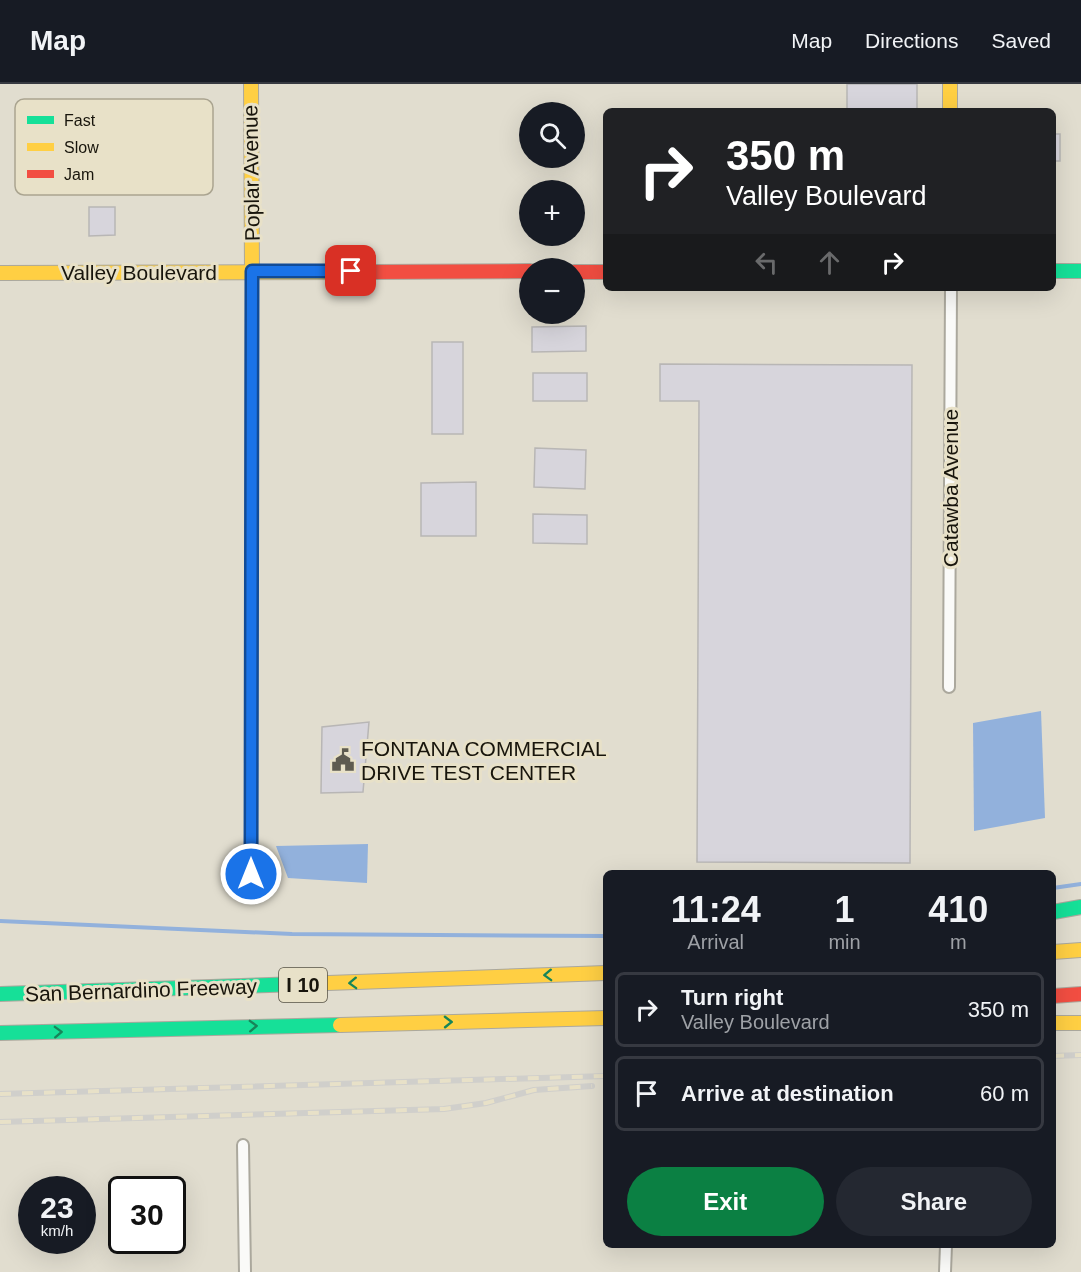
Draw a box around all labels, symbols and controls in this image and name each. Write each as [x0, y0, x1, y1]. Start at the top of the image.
text: Map [30, 25, 86, 56]
text: Map [791, 29, 832, 52]
text: Directions [865, 29, 958, 52]
text: Saved [991, 29, 1051, 52]
legend [15, 99, 213, 195]
map controls [519, 102, 585, 324]
button: search [519, 102, 585, 168]
street label: Poplar Avenue [238, 105, 264, 241]
text: Fast [64, 112, 96, 129]
icon: right [627, 132, 705, 210]
text: 350 m [726, 132, 845, 179]
text: Slow [64, 139, 99, 156]
text: Jam [64, 166, 94, 183]
button: + [519, 180, 585, 246]
text: Valley Boulevard [726, 181, 927, 211]
pin [325, 245, 376, 296]
icon: left [750, 246, 783, 279]
icon: ahead [813, 246, 846, 279]
icon: right [876, 246, 909, 279]
icon: arrive [334, 254, 367, 287]
button: − [519, 258, 585, 324]
street label: Valley Boulevard [61, 261, 217, 284]
street label: Catawba Avenue [939, 409, 962, 567]
place label: FONTANA COMMERCIAL DRIVE TEST CENTER [361, 737, 607, 784]
public building icon: FONTANA COMMERCIAL DRIVE TEST CENTER [330, 747, 356, 773]
position arrow [219, 842, 283, 906]
text: 11:24 [671, 889, 761, 930]
text: 1 [834, 889, 855, 930]
text: 410 [928, 889, 988, 930]
text: Arrival [687, 931, 744, 953]
text: min [828, 931, 861, 953]
text: m [950, 931, 967, 953]
road number: I 10 [279, 968, 327, 1002]
one-way arrow [543, 969, 552, 982]
street label: San Bernardino Freeway [25, 974, 258, 1006]
one-way arrow [348, 977, 357, 990]
text: Turn right [681, 985, 783, 1010]
icon: right [630, 993, 663, 1026]
text: 350 m [968, 997, 1029, 1022]
text: Valley Boulevard [681, 1011, 830, 1033]
one-way arrow [444, 1016, 453, 1028]
one-way arrow [249, 1020, 258, 1033]
one-way arrow [54, 1025, 63, 1038]
icon: arrive [630, 1077, 663, 1110]
text: Arrive at destination [681, 1081, 894, 1106]
text: 60 m [980, 1081, 1029, 1106]
button: Exit [627, 1167, 824, 1236]
button: Share [836, 1167, 1032, 1236]
speed limit sign: 30 [108, 1176, 186, 1254]
text: 23 [40, 1191, 74, 1224]
text: km/h [41, 1222, 73, 1239]

